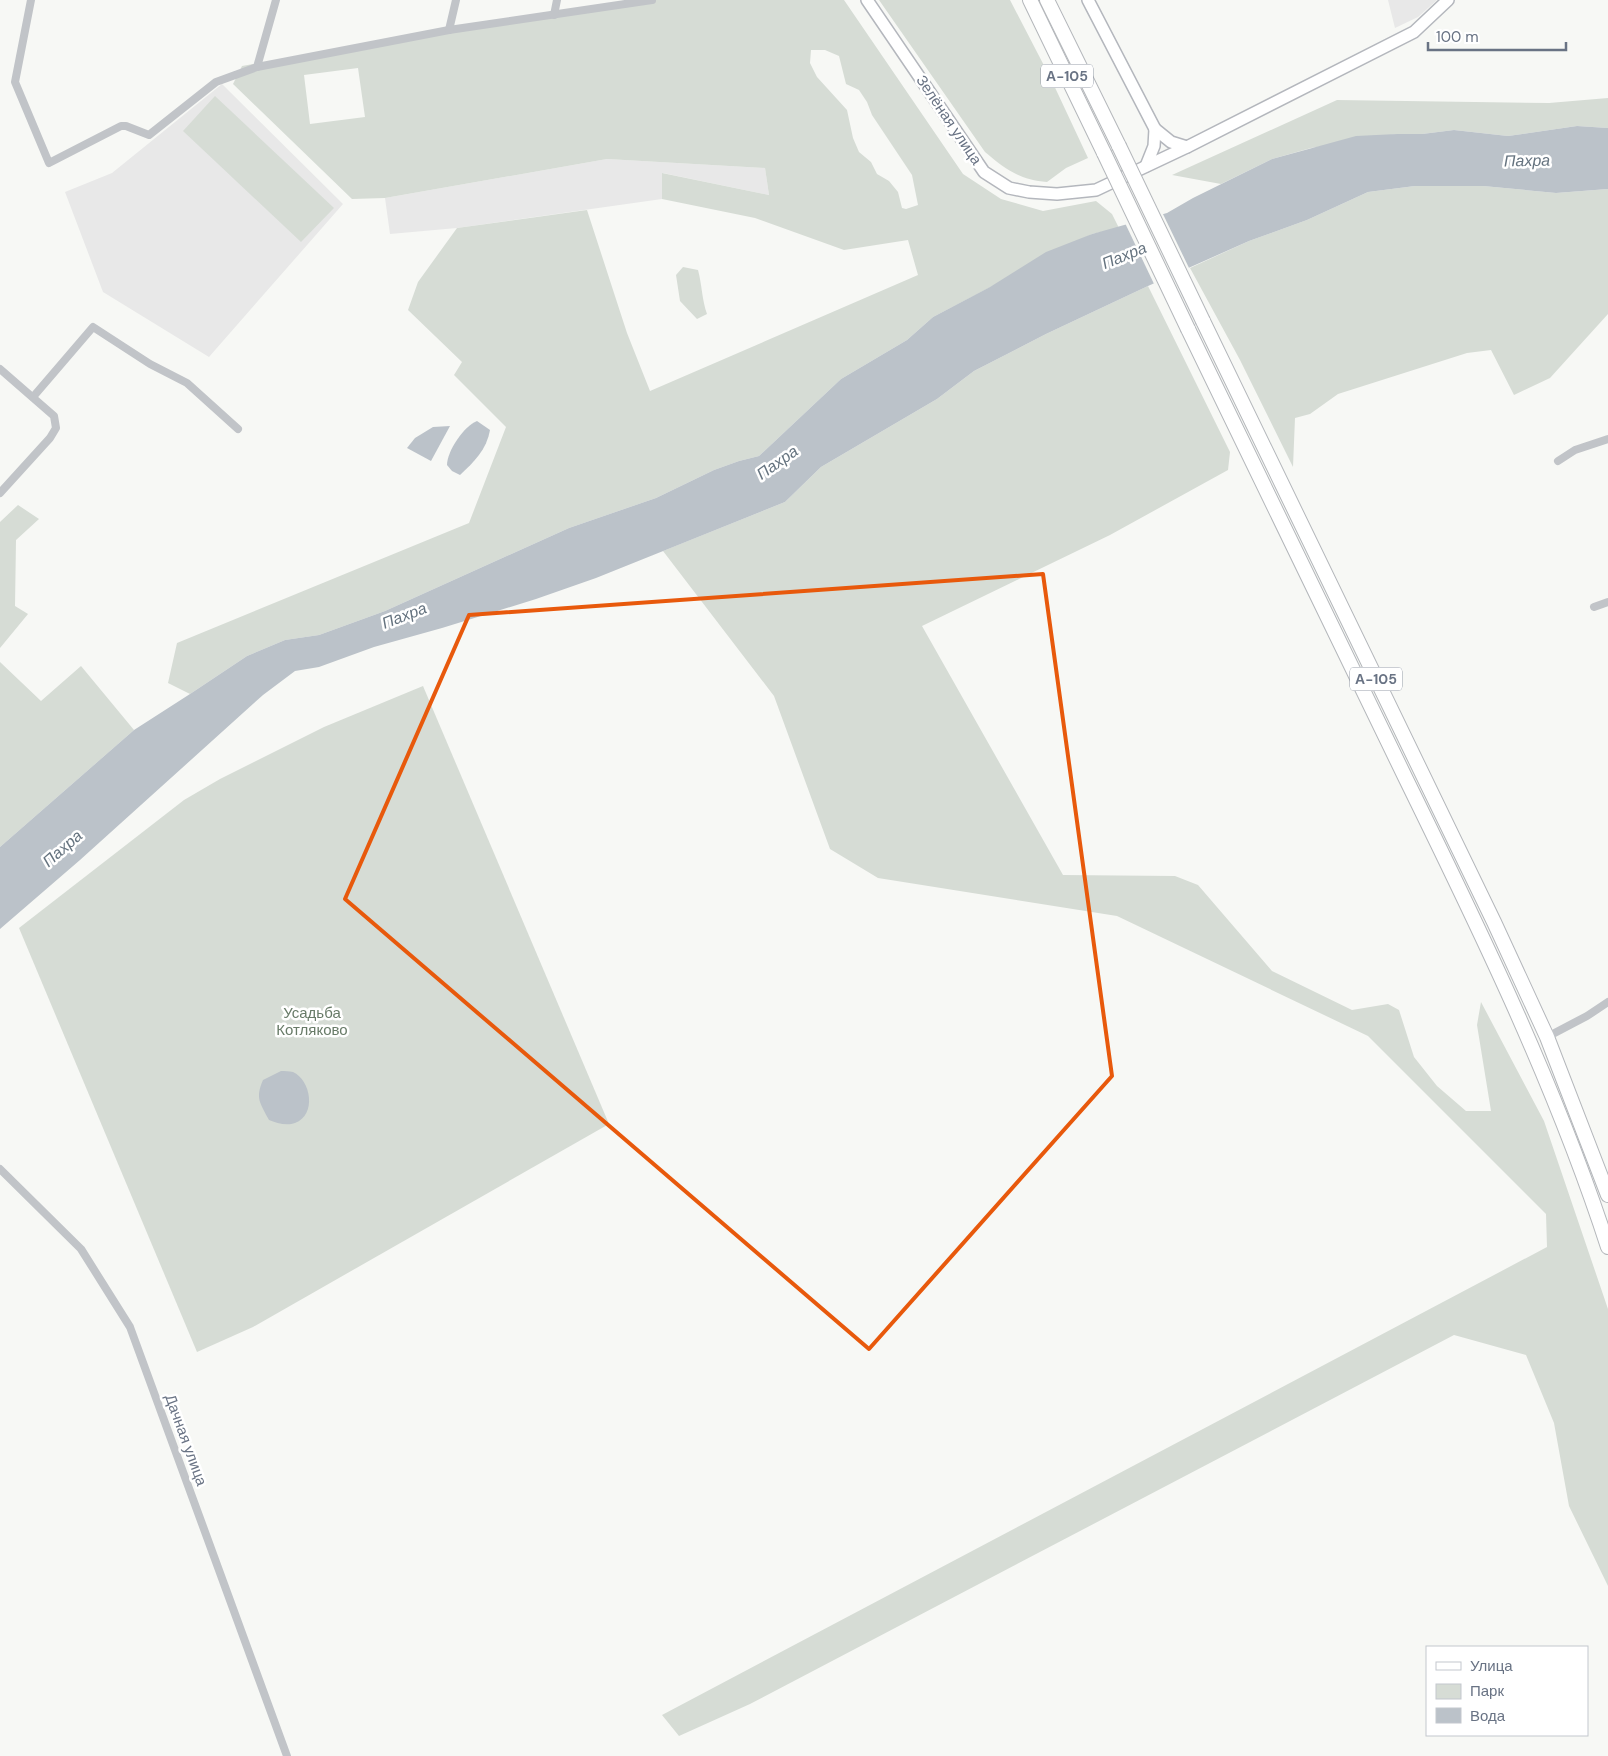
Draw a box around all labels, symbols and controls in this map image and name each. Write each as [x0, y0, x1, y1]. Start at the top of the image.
scale bar [1428, 20, 1566, 52]
text: 100 m [1436, 27, 1479, 47]
road number: А-105 [1041, 64, 1093, 88]
street label: Зелёная улица [912, 71, 987, 169]
water label: Пахра [1504, 150, 1550, 171]
water label: Пахра [1099, 237, 1150, 274]
water label: Пахра [752, 440, 802, 484]
water label: Пахра [379, 597, 430, 634]
road number: А-105 [1350, 668, 1402, 691]
water label: Пахра [38, 825, 87, 871]
park label: Усадьба Котляково [276, 1003, 348, 1040]
street label: Дачная улица [160, 1391, 212, 1489]
legend [1426, 1646, 1588, 1736]
text: Улица [1470, 1656, 1513, 1676]
text: Парк [1470, 1681, 1504, 1701]
text: Вода [1470, 1706, 1506, 1726]

